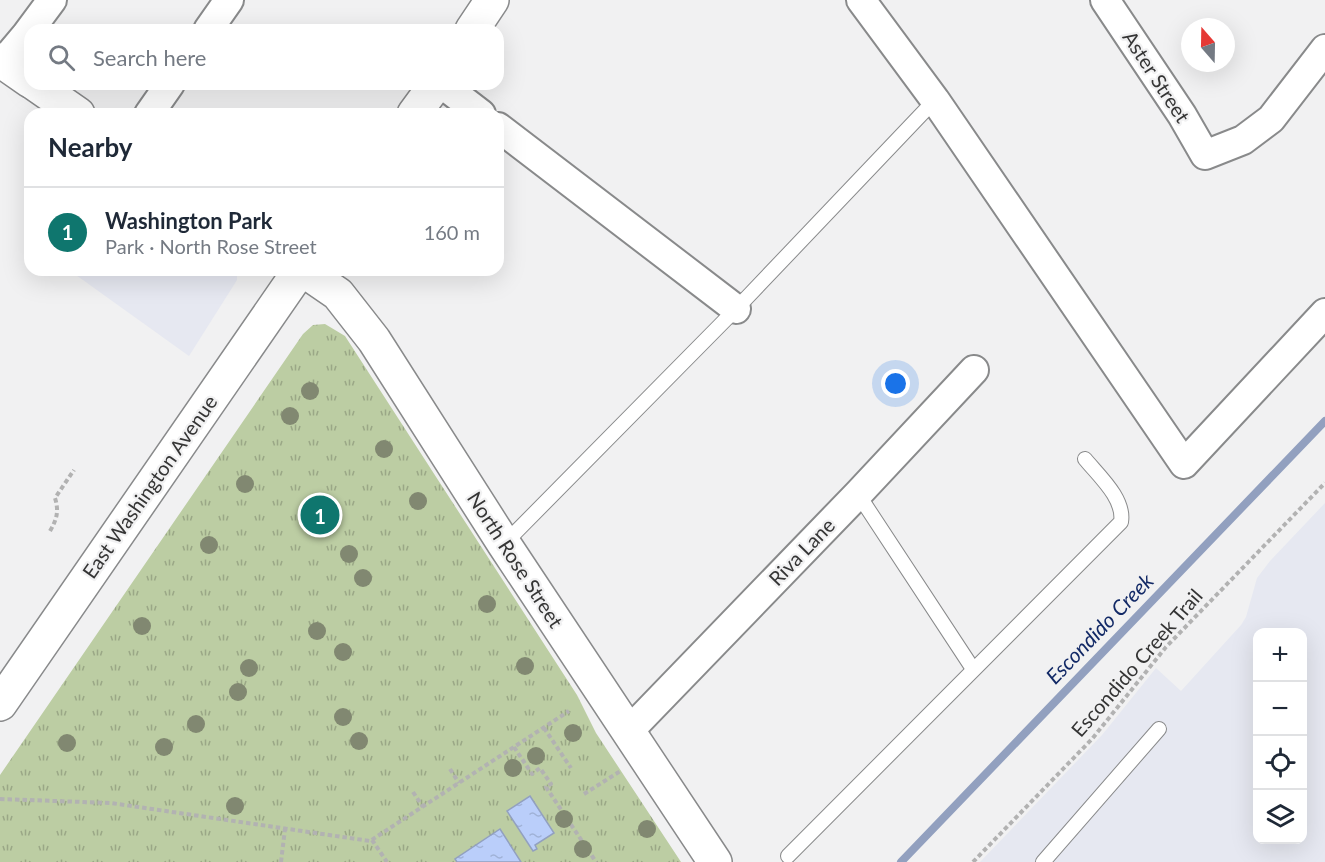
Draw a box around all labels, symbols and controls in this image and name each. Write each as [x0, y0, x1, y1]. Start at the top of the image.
north arrow [1181, 18, 1235, 72]
search box [24, 24, 504, 90]
street label: Aster Street [1118, 26, 1195, 127]
icon: search [45, 41, 78, 74]
text: Search here [93, 44, 206, 71]
text: Nearby [48, 131, 133, 163]
text: Washington Park [105, 207, 273, 234]
text: 1 [62, 220, 73, 244]
text: 160 m [424, 220, 480, 244]
text: Park · North Rose Street [105, 234, 317, 258]
your location [881, 369, 910, 398]
street label: East Washington Avenue [77, 390, 222, 583]
street label: North Rose Street [463, 487, 569, 632]
pin: 1 [300, 492, 340, 538]
street label: Riva Lane [763, 513, 839, 590]
water label: Escondido Creek [1040, 567, 1158, 688]
street label: Escondido Creek Trail [1066, 584, 1207, 741]
map controls [1253, 628, 1307, 844]
button: + [1253, 628, 1307, 682]
button: − [1253, 682, 1307, 736]
button: locate [1253, 736, 1307, 790]
button: layers [1253, 790, 1307, 844]

